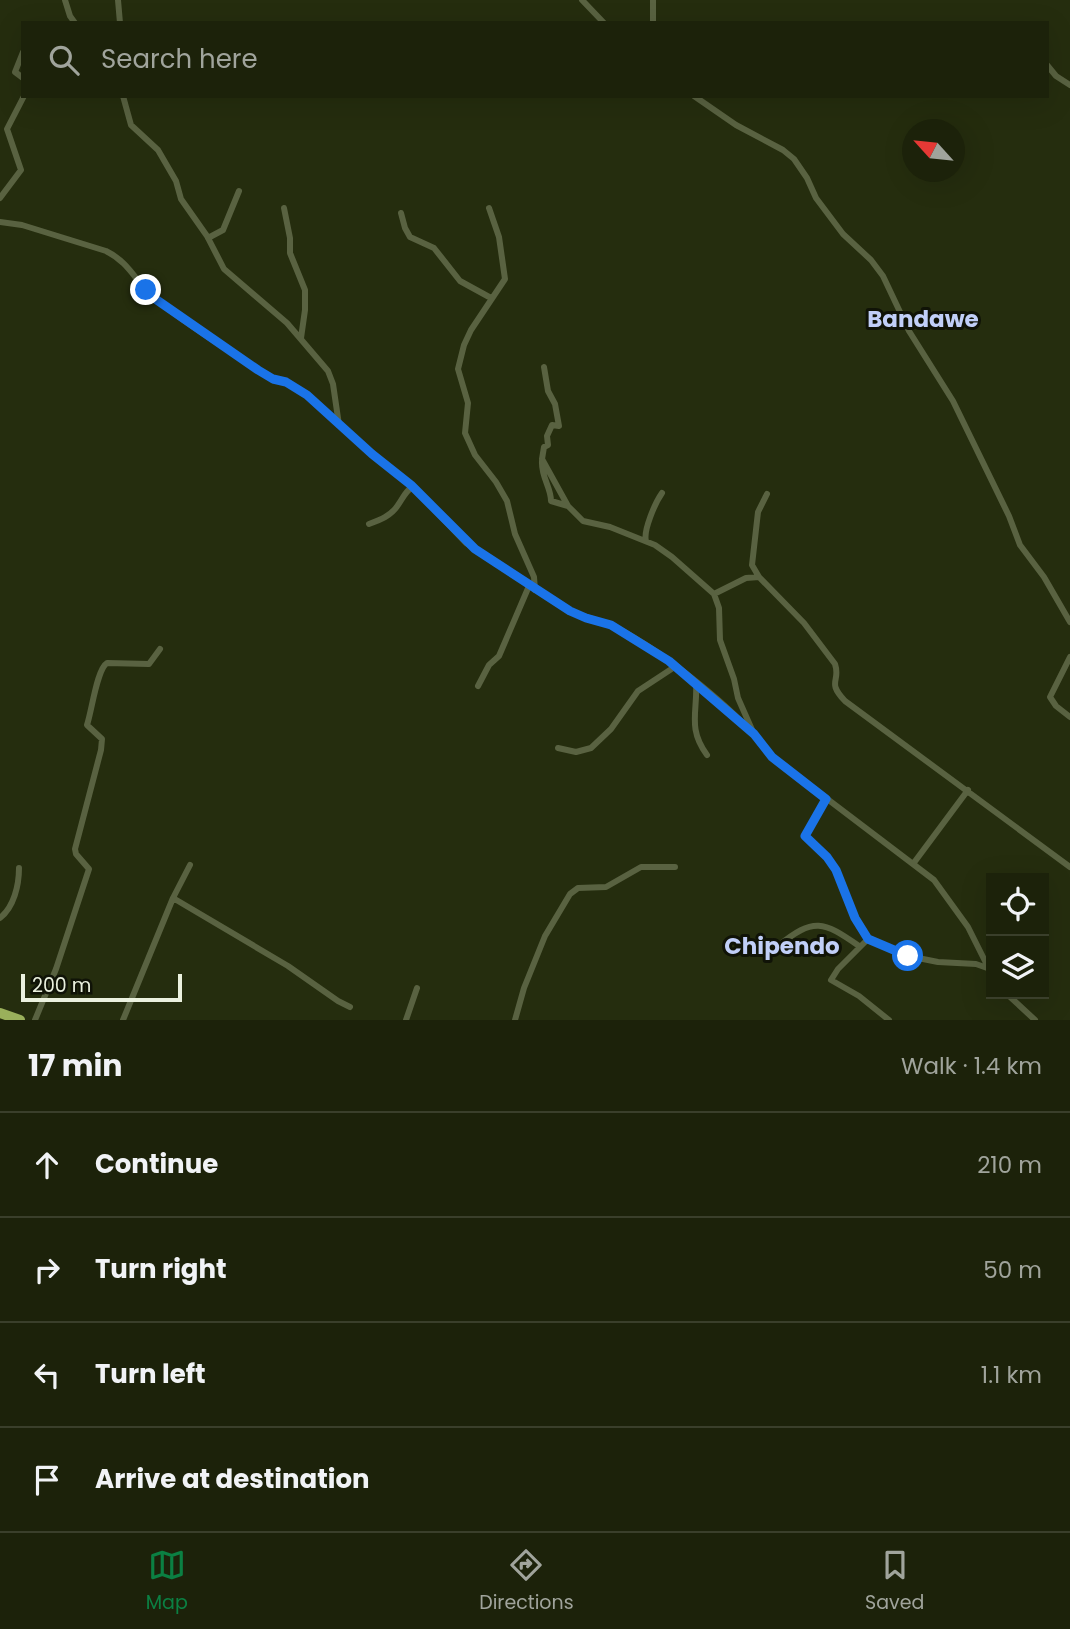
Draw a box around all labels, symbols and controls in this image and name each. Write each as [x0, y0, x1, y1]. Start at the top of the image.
search box [21, 21, 1049, 98]
icon: search [45, 41, 83, 79]
text: Search here [101, 41, 258, 77]
north arrow [902, 119, 965, 182]
route end [130, 274, 161, 305]
district label: Bandawe [867, 303, 979, 335]
map controls [986, 873, 1049, 999]
button: locate [986, 873, 1049, 936]
district label: Chipendo [724, 930, 840, 962]
button: layers [986, 936, 1049, 999]
route start [892, 940, 923, 971]
scale bar [21, 971, 182, 1003]
text: 200 m [32, 972, 91, 999]
text: 17 min [28, 1044, 123, 1087]
text: Walk · 1.4 km [901, 1050, 1042, 1082]
icon: ahead [28, 1146, 66, 1184]
text: Continue [95, 1146, 218, 1182]
text: 210 m [977, 1149, 1042, 1181]
icon: right [28, 1251, 66, 1289]
text: Turn right [95, 1251, 227, 1287]
text: 50 m [983, 1254, 1042, 1286]
icon: left [28, 1356, 66, 1394]
text: Turn left [95, 1356, 206, 1392]
text: 1.1 km [981, 1359, 1042, 1391]
icon: arrive [28, 1461, 66, 1499]
text: Arrive at destination [95, 1461, 370, 1497]
tab: Map [146, 1546, 188, 1617]
tab: Directions [479, 1546, 574, 1617]
tab: Saved [865, 1546, 924, 1617]

